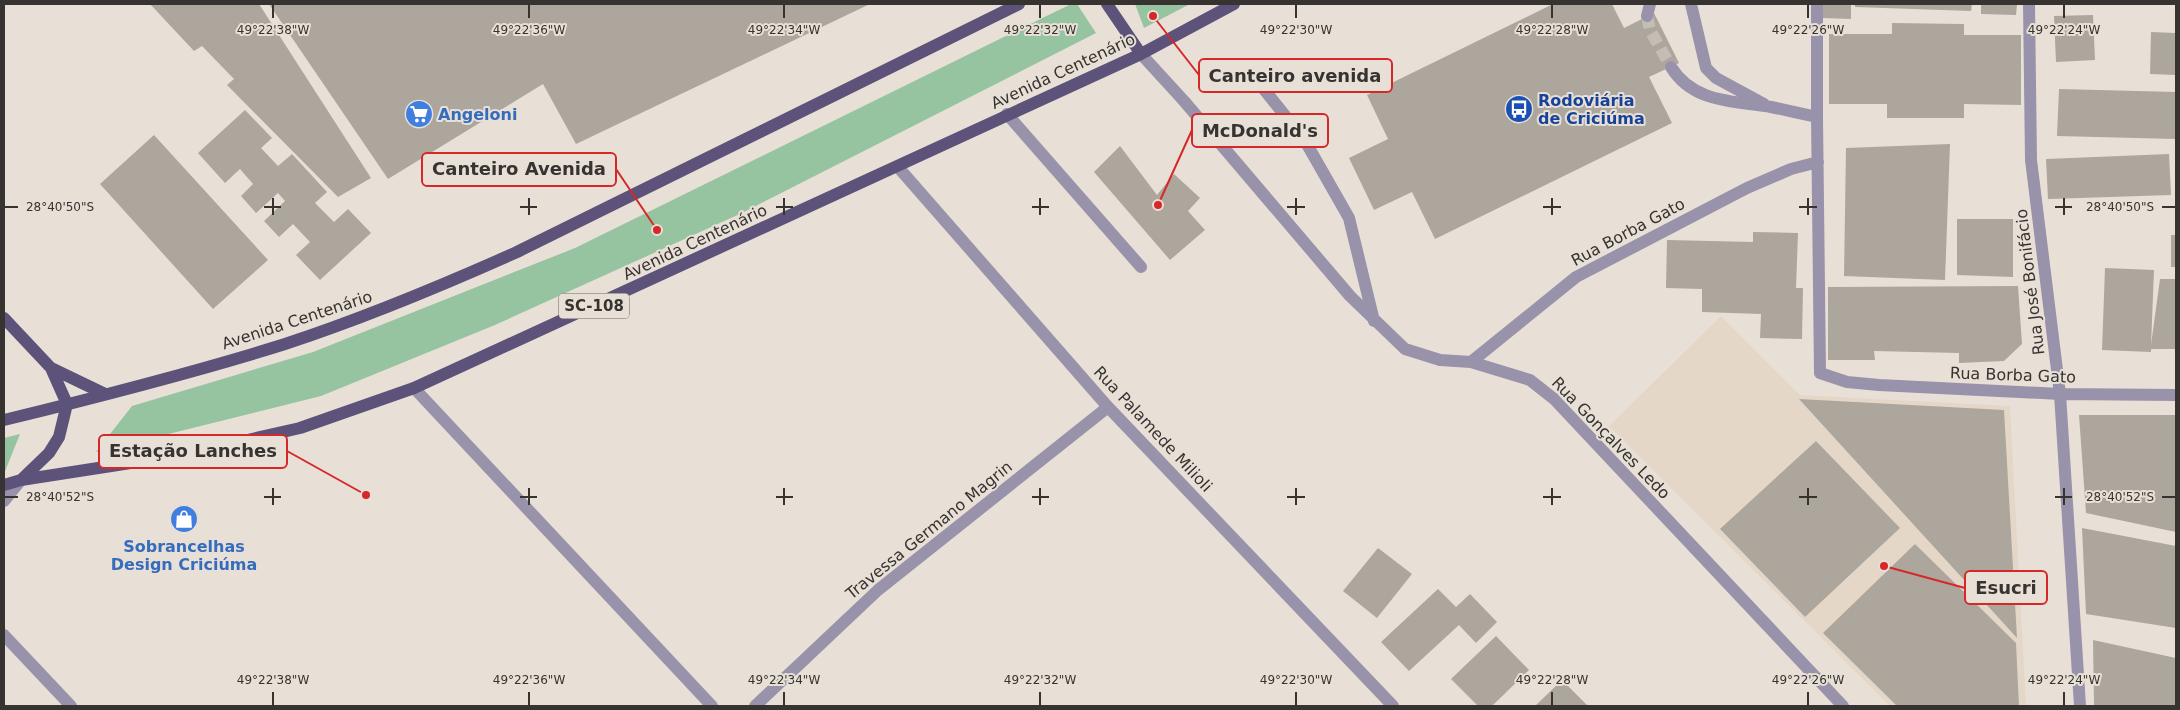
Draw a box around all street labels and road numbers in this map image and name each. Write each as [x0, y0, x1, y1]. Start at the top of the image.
street label: Avenida Centenário [988, 29, 1138, 113]
street label: Rua Borba Gato [1568, 194, 1688, 270]
street label: Avenida Centenário [620, 200, 770, 284]
street label: Rua José Bonifácio [2012, 208, 2048, 356]
street label: Avenida Centenário [219, 287, 375, 353]
road number: SC-108 [559, 294, 629, 318]
street label: Rua Palamede Milioli [1090, 362, 1216, 496]
street label: Rua Borba Gato [1950, 363, 2076, 387]
street label: Rua Gonçalves Ledo [1548, 373, 1674, 503]
street label: Travessa Germano Magrin [841, 457, 1016, 604]

